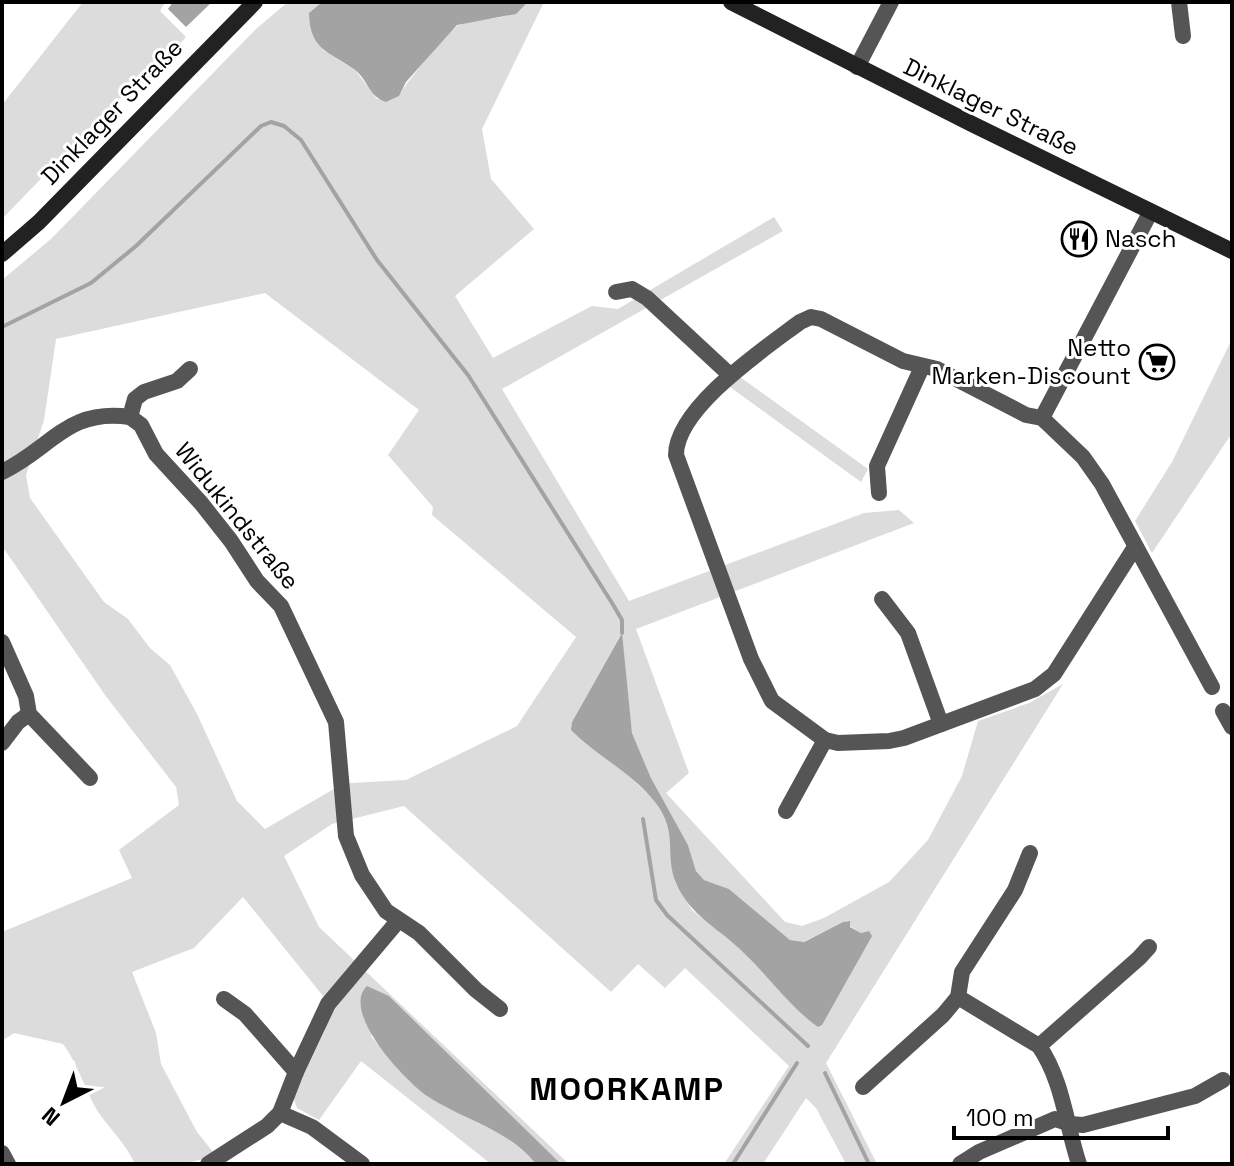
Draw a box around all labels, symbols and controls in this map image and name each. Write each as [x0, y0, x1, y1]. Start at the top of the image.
street label: Dinklager Straße [34, 32, 189, 191]
street label: Dinklager Straße [899, 51, 1084, 162]
restaurant icon: Nasch [1060, 220, 1098, 258]
place label: Nasch [1105, 223, 1176, 254]
place label: Netto Marken-Discount [932, 332, 1131, 391]
supermarket icon: Netto Marken-Discount [1138, 343, 1176, 381]
street label: Widukindstraße [168, 436, 306, 596]
north arrow [24, 1062, 104, 1142]
district label: MOORKAMP [529, 1069, 725, 1109]
scale bar [954, 1090, 1168, 1140]
text: N [36, 1102, 65, 1132]
text: 100 m [966, 1102, 1034, 1133]

